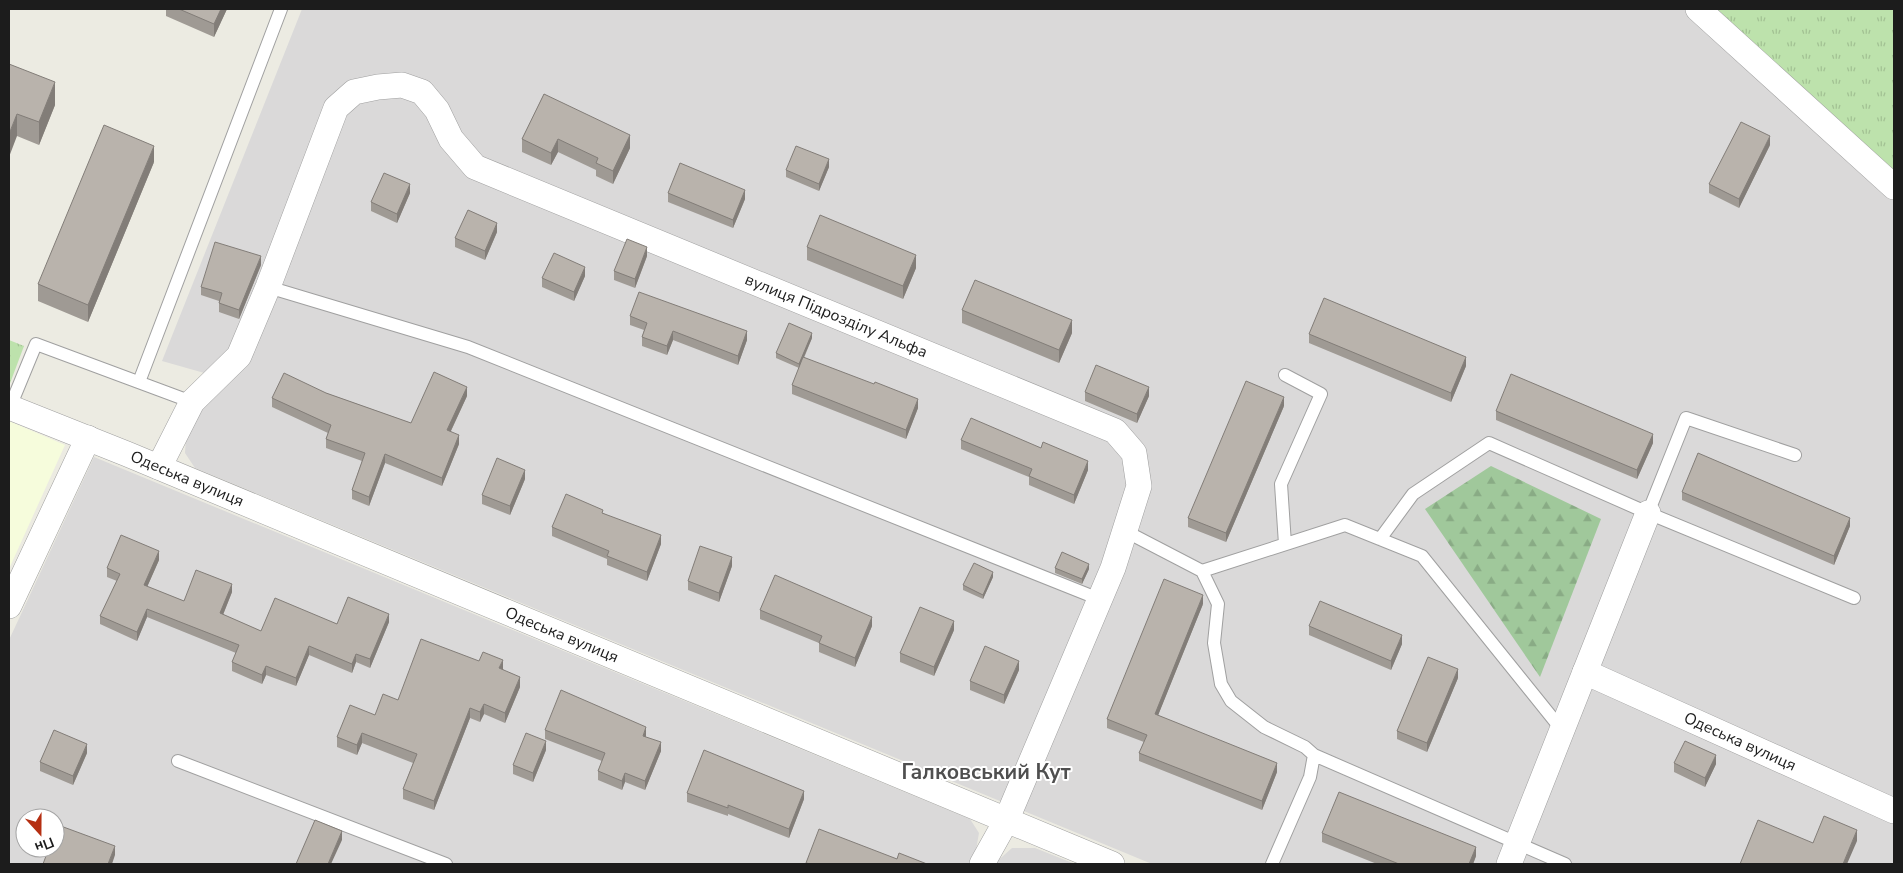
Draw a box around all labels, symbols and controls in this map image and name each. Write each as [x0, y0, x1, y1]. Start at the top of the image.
street label: вулиця Підрозділу Альфа [742, 268, 931, 363]
street label: Одеська вулиця [127, 446, 247, 512]
street label: Одеська вулиця [502, 602, 622, 668]
street label: Одеська вулиця [1680, 707, 1800, 777]
district label: Галковський Кут [901, 758, 1071, 786]
north arrow [15, 808, 65, 858]
text: Пн [32, 832, 57, 857]

